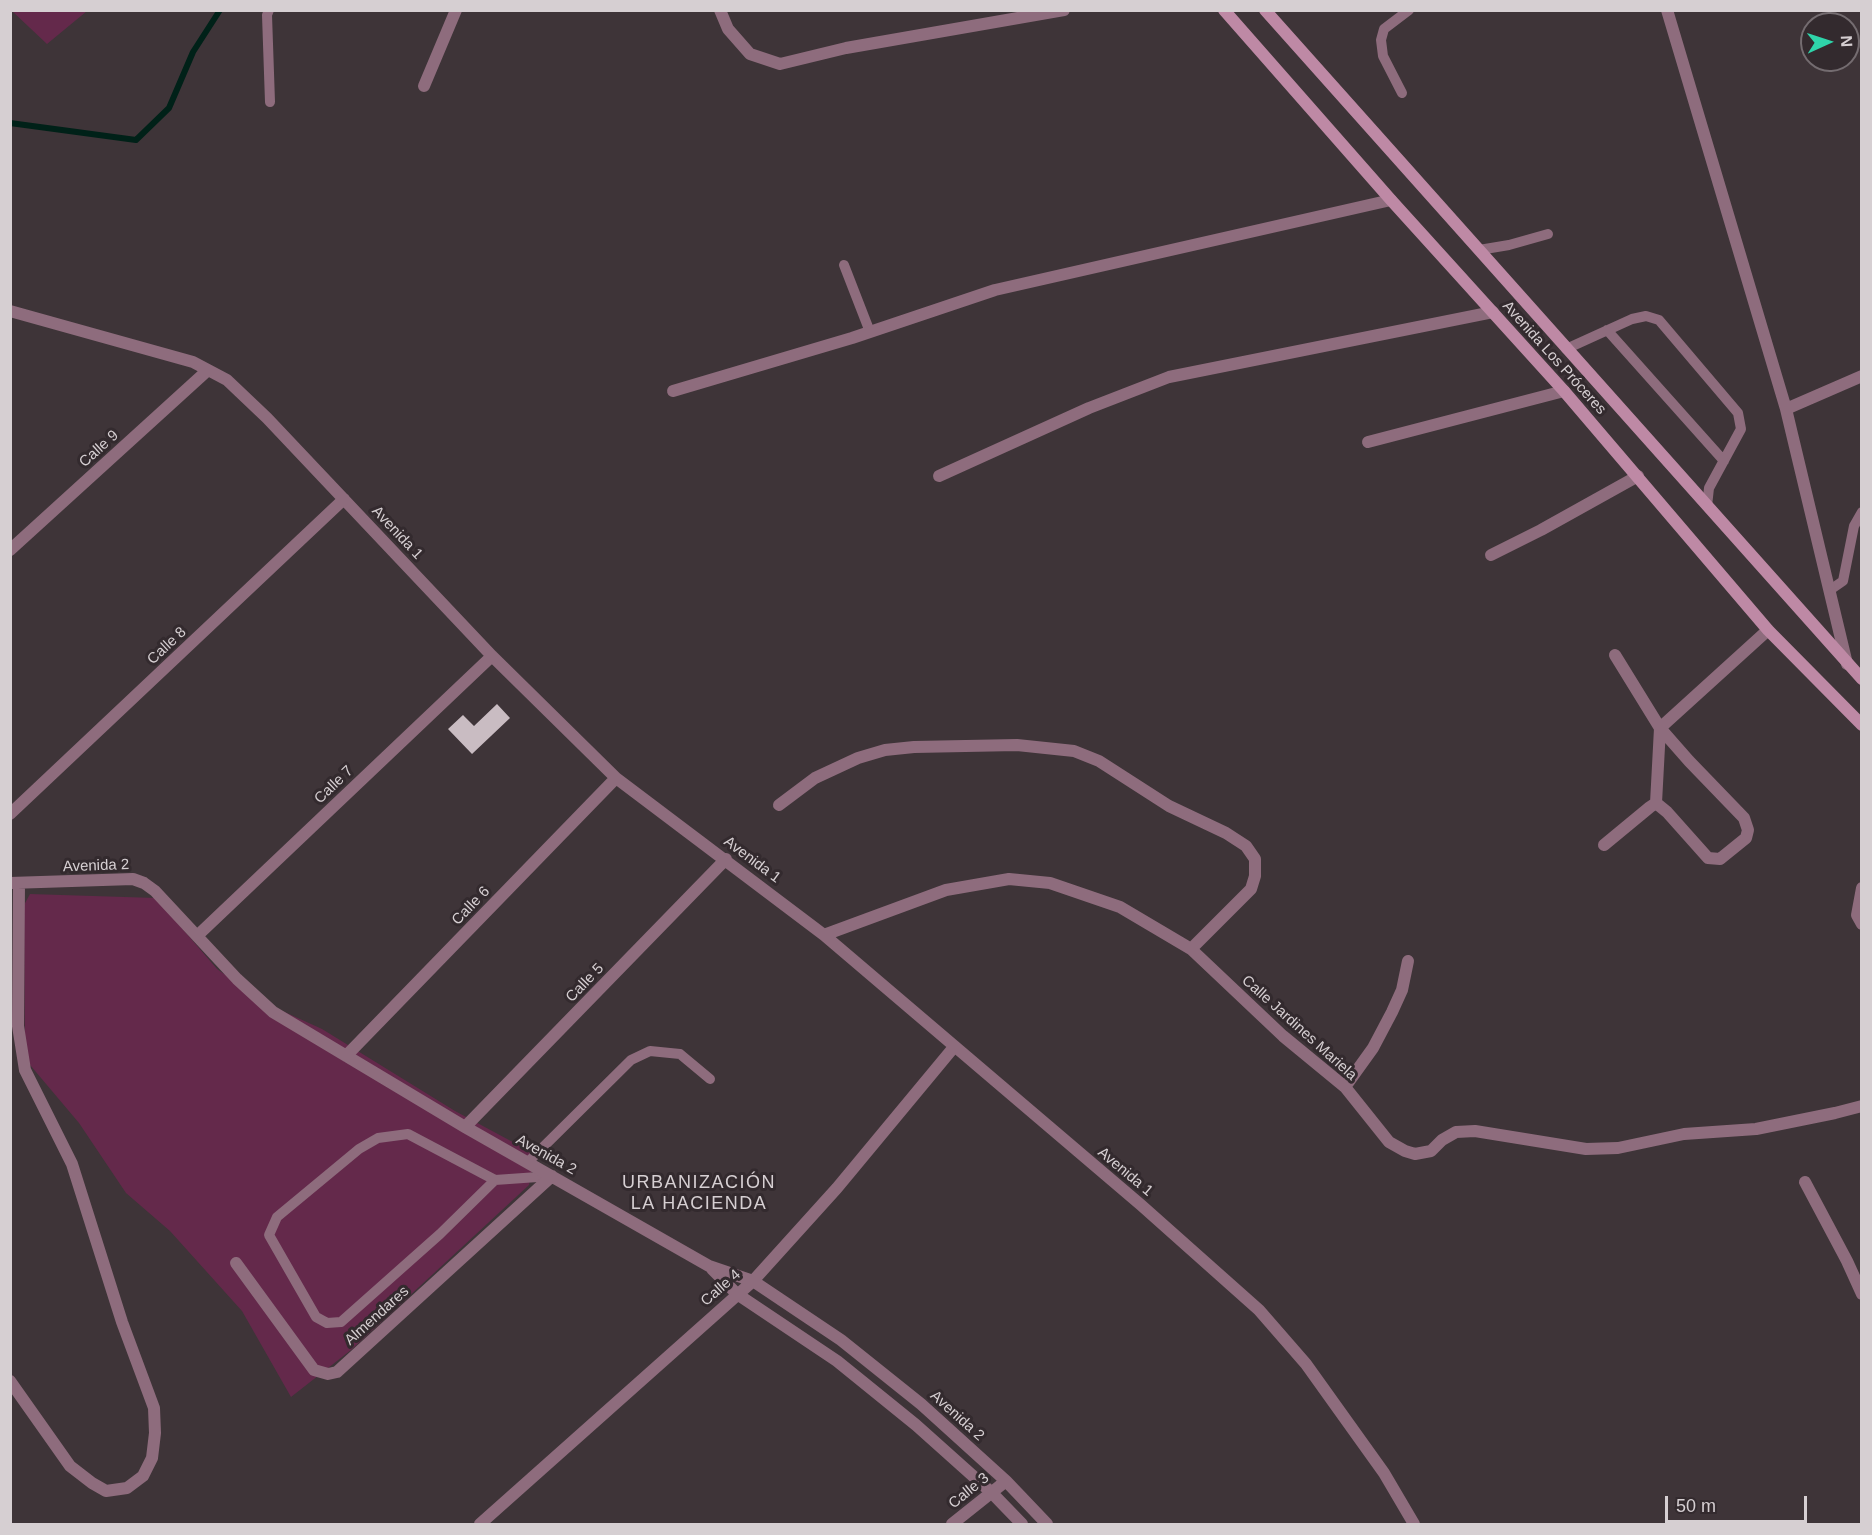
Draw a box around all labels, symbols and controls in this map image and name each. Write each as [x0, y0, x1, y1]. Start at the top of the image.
north arrow [1800, 12, 1860, 72]
text: N [1838, 35, 1855, 47]
street label: Avenida Los Próceres [1498, 298, 1610, 418]
street label: Calle 9 [76, 427, 122, 471]
street label: Avenida 1 [368, 503, 426, 563]
street label: Calle 8 [144, 623, 190, 669]
street label: Calle 7 [311, 762, 357, 808]
street label: Avenida 1 [720, 833, 784, 887]
street label: Avenida 2 [62, 856, 130, 876]
street label: Calle 6 [448, 883, 494, 929]
street label: Calle 5 [562, 960, 608, 1006]
street label: Calle Jardines Mariela [1238, 972, 1360, 1084]
street label: Avenida 2 [513, 1131, 579, 1179]
street label: Avenida 1 [1094, 1144, 1156, 1200]
district label: URBANIZACIÓN LA HACIENDA [622, 1172, 776, 1214]
street label: Calle 4 [697, 1266, 745, 1310]
street label: Almendares [341, 1283, 413, 1349]
street label: Avenida 2 [926, 1387, 988, 1445]
street label: Calle 3 [945, 1469, 993, 1513]
scale bar [1668, 1484, 1810, 1522]
text: 50 m [1676, 1496, 1716, 1516]

